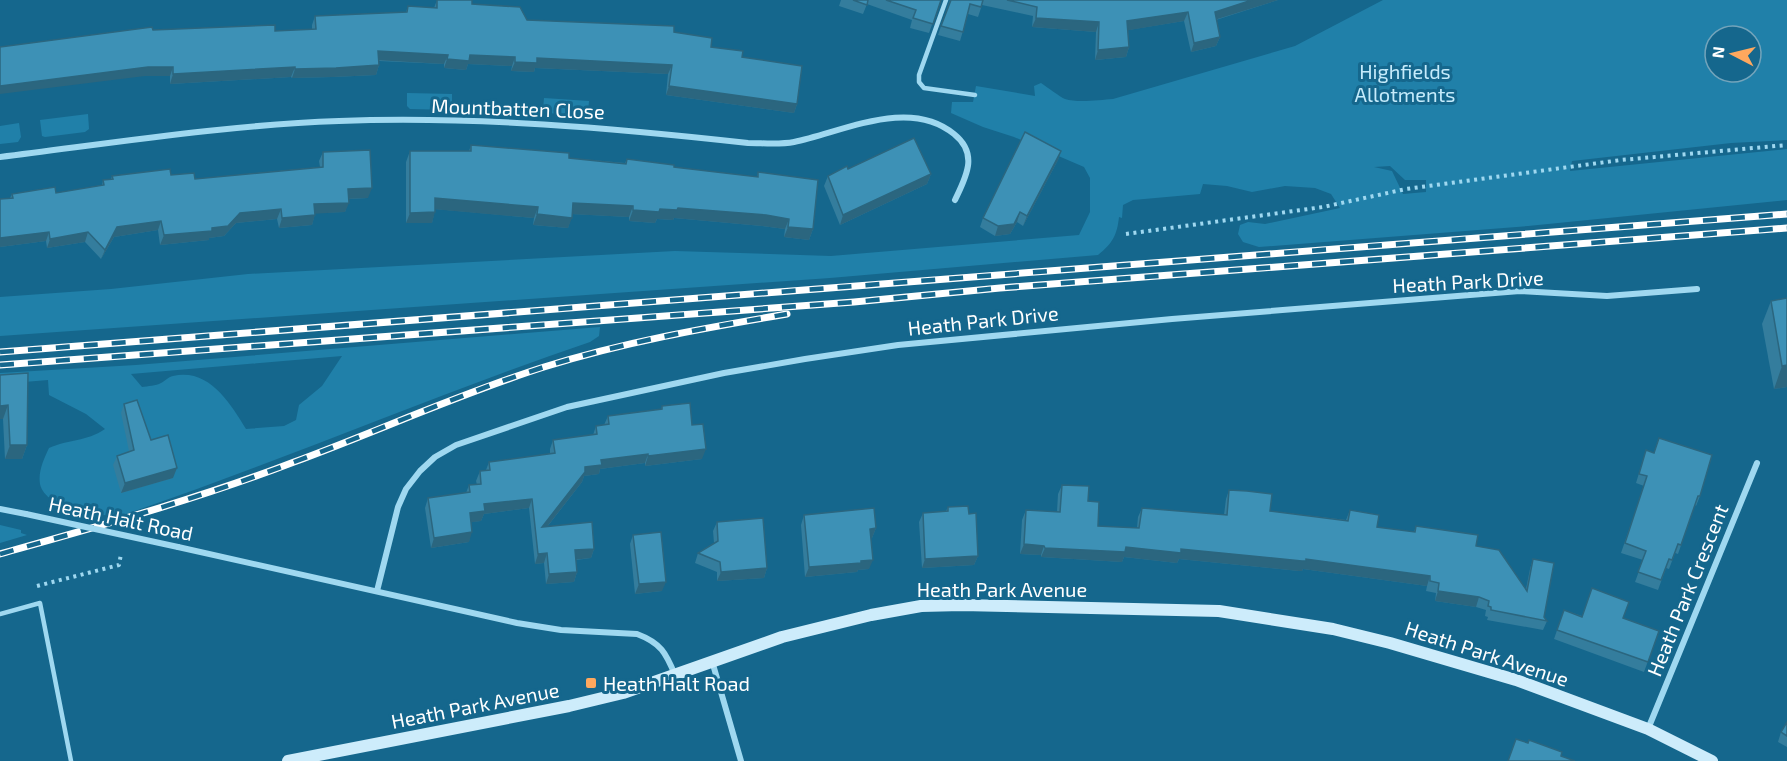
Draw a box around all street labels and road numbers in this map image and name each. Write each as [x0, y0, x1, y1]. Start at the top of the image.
street label: Mountbatten Close [431, 93, 605, 123]
street label: Heath Park Drive [1392, 265, 1544, 297]
street label: Heath Park Drive [906, 300, 1060, 340]
street label: Heath Halt Road [47, 491, 195, 545]
street label: Heath Park Crescent [1641, 500, 1733, 680]
street label: Heath Park Avenue [917, 577, 1087, 601]
street label: Heath Park Avenue [1402, 615, 1572, 691]
street label: Heath Park Avenue [389, 677, 561, 733]

